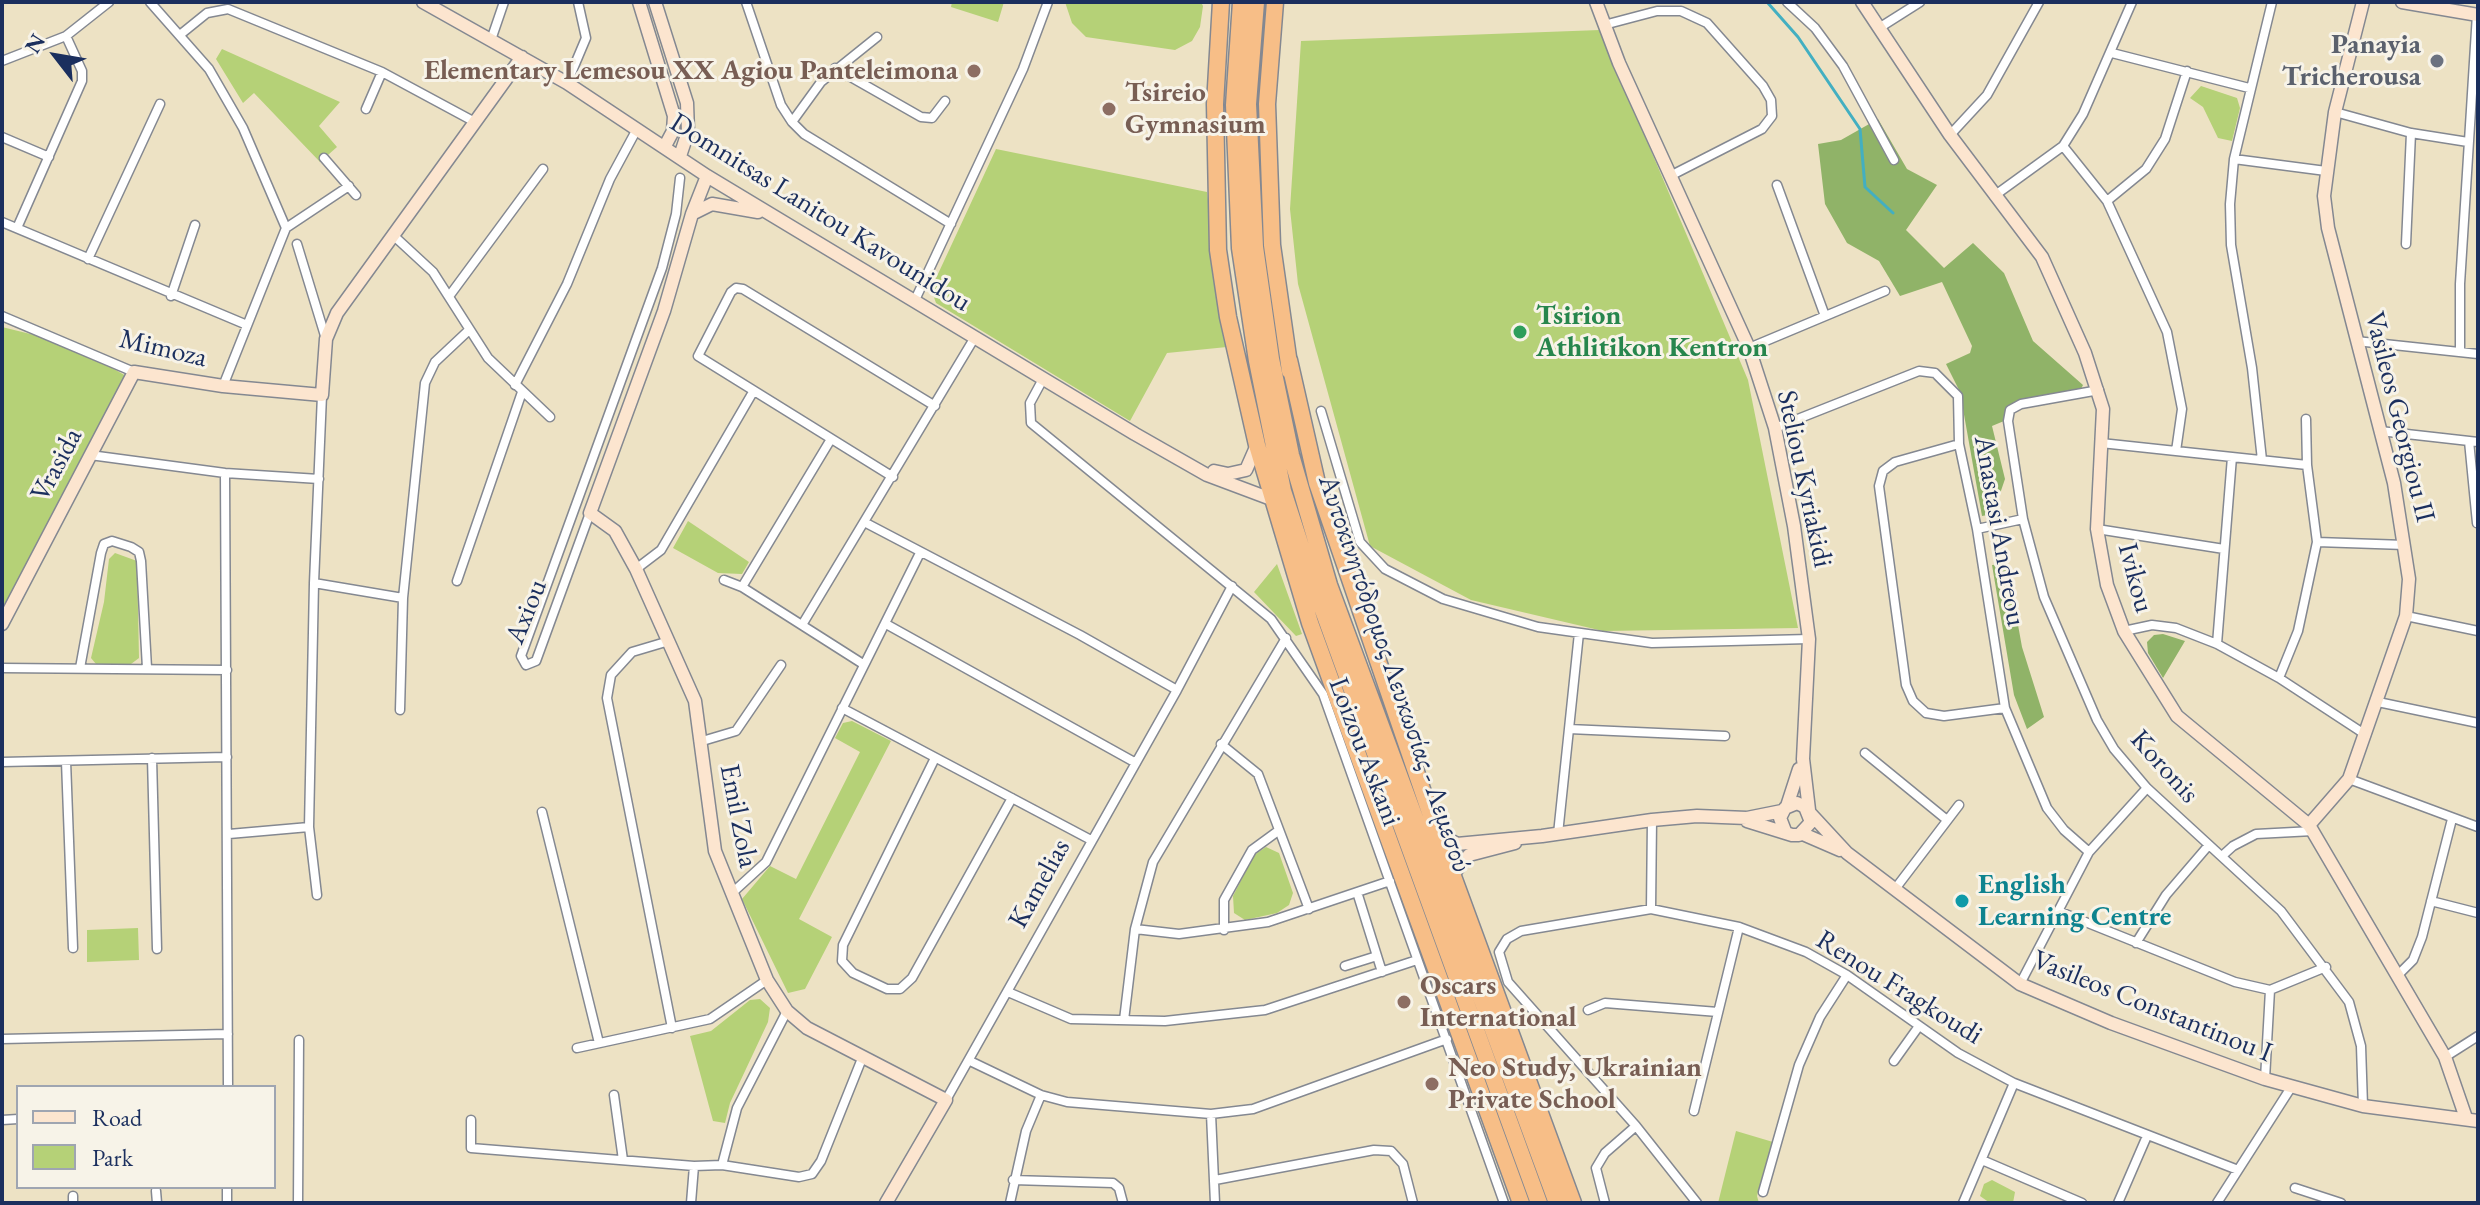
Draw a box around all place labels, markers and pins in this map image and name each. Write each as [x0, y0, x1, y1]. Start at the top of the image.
place label: Panayia Tricherousa [2282, 28, 2421, 94]
marker: Panayia Tricherousa [2428, 52, 2446, 70]
place label: Elementary Lemesou XX Agiou Panteleimona [424, 54, 958, 88]
marker: Elementary Lemesou XX Agiou Panteleimona [965, 62, 983, 80]
place label: Tsireio Gymnasium [1125, 76, 1266, 142]
marker: Tsireio Gymnasium [1100, 100, 1118, 118]
place label: Tsirion Athlitikon Kentron [1536, 299, 1768, 365]
marker: Tsirion Athlitikon Kentron [1511, 323, 1529, 341]
place label: English Learning Centre [1978, 868, 2171, 934]
marker: English Learning Centre [1953, 892, 1971, 910]
place label: Oscars International [1420, 969, 1576, 1035]
marker: Oscars International [1395, 993, 1413, 1011]
place label: Neo Study, Ukrainian Private School [1448, 1051, 1702, 1117]
marker: Neo Study, Ukrainian Private School [1423, 1075, 1441, 1093]

